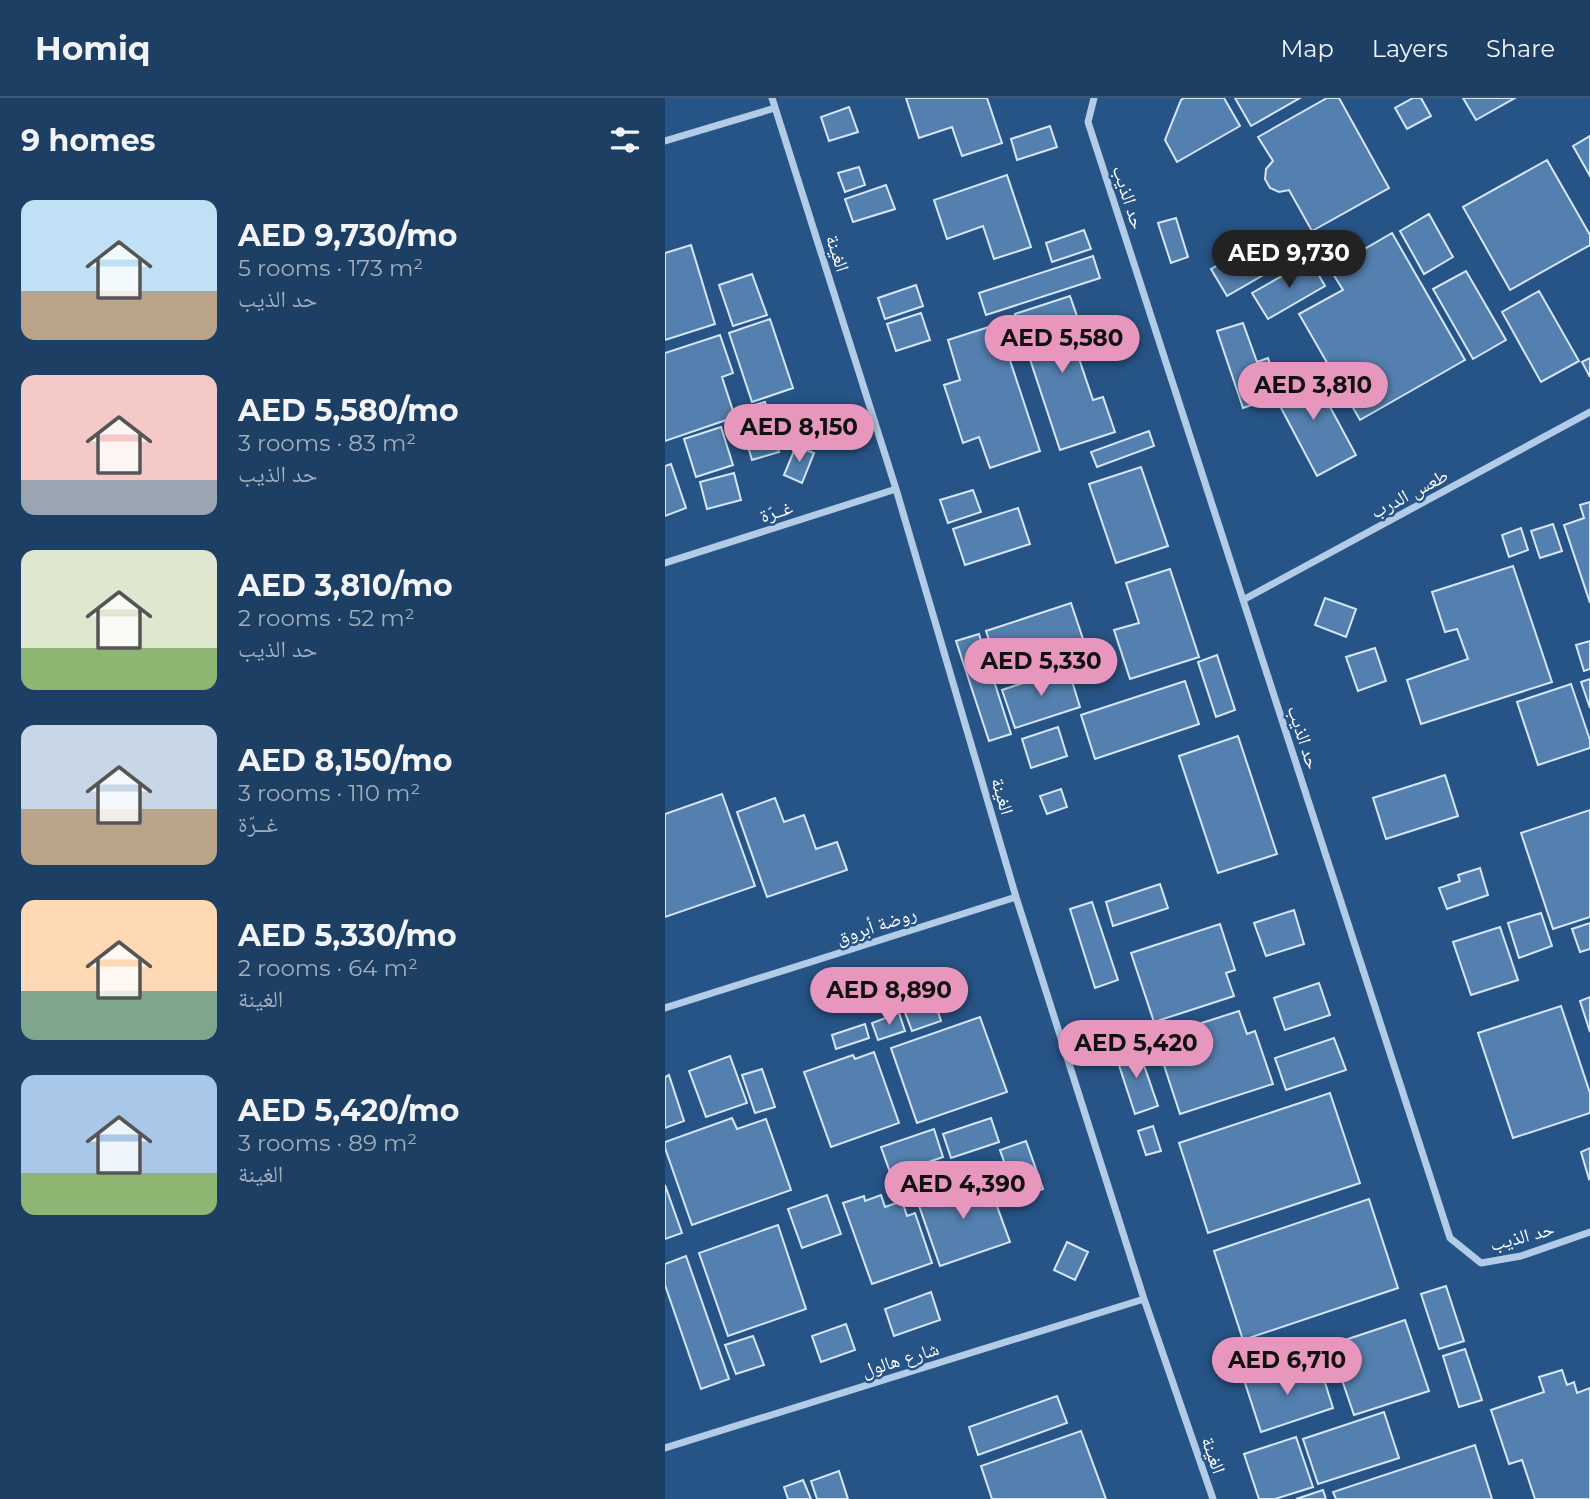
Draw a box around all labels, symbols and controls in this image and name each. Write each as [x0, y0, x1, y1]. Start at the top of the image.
text: Homiq [35, 28, 151, 68]
text: Map [1280, 34, 1334, 63]
text: Layers [1372, 34, 1448, 63]
text: Share [1486, 34, 1555, 63]
icon: filters [606, 121, 644, 159]
text: 9 homes [21, 122, 156, 159]
street label: حد الذيب [1107, 162, 1150, 232]
text: AED 9,730/mo [238, 217, 457, 254]
icon: home [77, 228, 161, 312]
pin: AED 9,730 [1209, 230, 1369, 290]
street label: الغينة [821, 232, 854, 274]
text: AED 9,730 [1228, 239, 1350, 267]
text: 5 rooms · 173 m² [238, 254, 423, 282]
text: حد الذيب [238, 285, 318, 313]
pin: AED 5,580 [982, 316, 1142, 375]
text: AED 5,580 [1001, 324, 1123, 352]
pin: AED 3,810 [1233, 362, 1393, 422]
text: AED 3,810 [1254, 371, 1372, 399]
text: AED 5,580/mo [238, 392, 459, 429]
icon: home [77, 403, 161, 487]
pin: AED 8,150 [719, 404, 879, 464]
text: AED 8,150 [740, 413, 858, 441]
text: 3 rooms · 83 m² [238, 429, 416, 457]
text: حد الذيب [238, 460, 318, 488]
street label: طعس الدرب [1367, 464, 1452, 523]
street label: غــرّة [757, 495, 796, 528]
text: AED 3,810/mo [238, 567, 453, 604]
icon: home [77, 578, 161, 662]
text: 2 rooms · 52 m² [238, 604, 415, 632]
text: حد الذيب [238, 635, 318, 663]
pin: AED 5,330 [961, 638, 1121, 698]
text: AED 5,330 [980, 647, 1102, 675]
street label: حد الذيب [1282, 702, 1325, 772]
text: AED 8,150/mo [238, 742, 452, 779]
icon: home [77, 753, 161, 837]
street label: الغينة [986, 775, 1019, 817]
text: 3 rooms · 110 m² [238, 779, 420, 807]
text: غــرّة [238, 810, 278, 838]
street label: روضة أبروق [833, 902, 919, 949]
text: AED 5,330/mo [238, 917, 457, 954]
icon: home [77, 928, 161, 1012]
text: 2 rooms · 64 m² [238, 954, 418, 982]
pin: AED 8,890 [809, 968, 969, 1027]
text: AED 8,890 [826, 976, 952, 1004]
text: الغينة [238, 985, 283, 1013]
pin: AED 5,420 [1056, 1020, 1216, 1080]
text: AED 5,420 [1074, 1029, 1198, 1057]
text: AED 5,420/mo [238, 1092, 459, 1129]
icon: home [77, 1103, 161, 1187]
text: 3 rooms · 89 m² [238, 1129, 417, 1157]
text: الغينة [238, 1160, 283, 1188]
pin: AED 4,390 [883, 1162, 1043, 1221]
text: AED 4,390 [900, 1170, 1026, 1198]
street label: حد الذيب [1487, 1217, 1557, 1256]
street label: شارع هالول [859, 1337, 942, 1382]
pin: AED 6,710 [1207, 1338, 1367, 1397]
text: AED 6,710 [1228, 1346, 1346, 1374]
street label: الغينة [1197, 1434, 1230, 1477]

